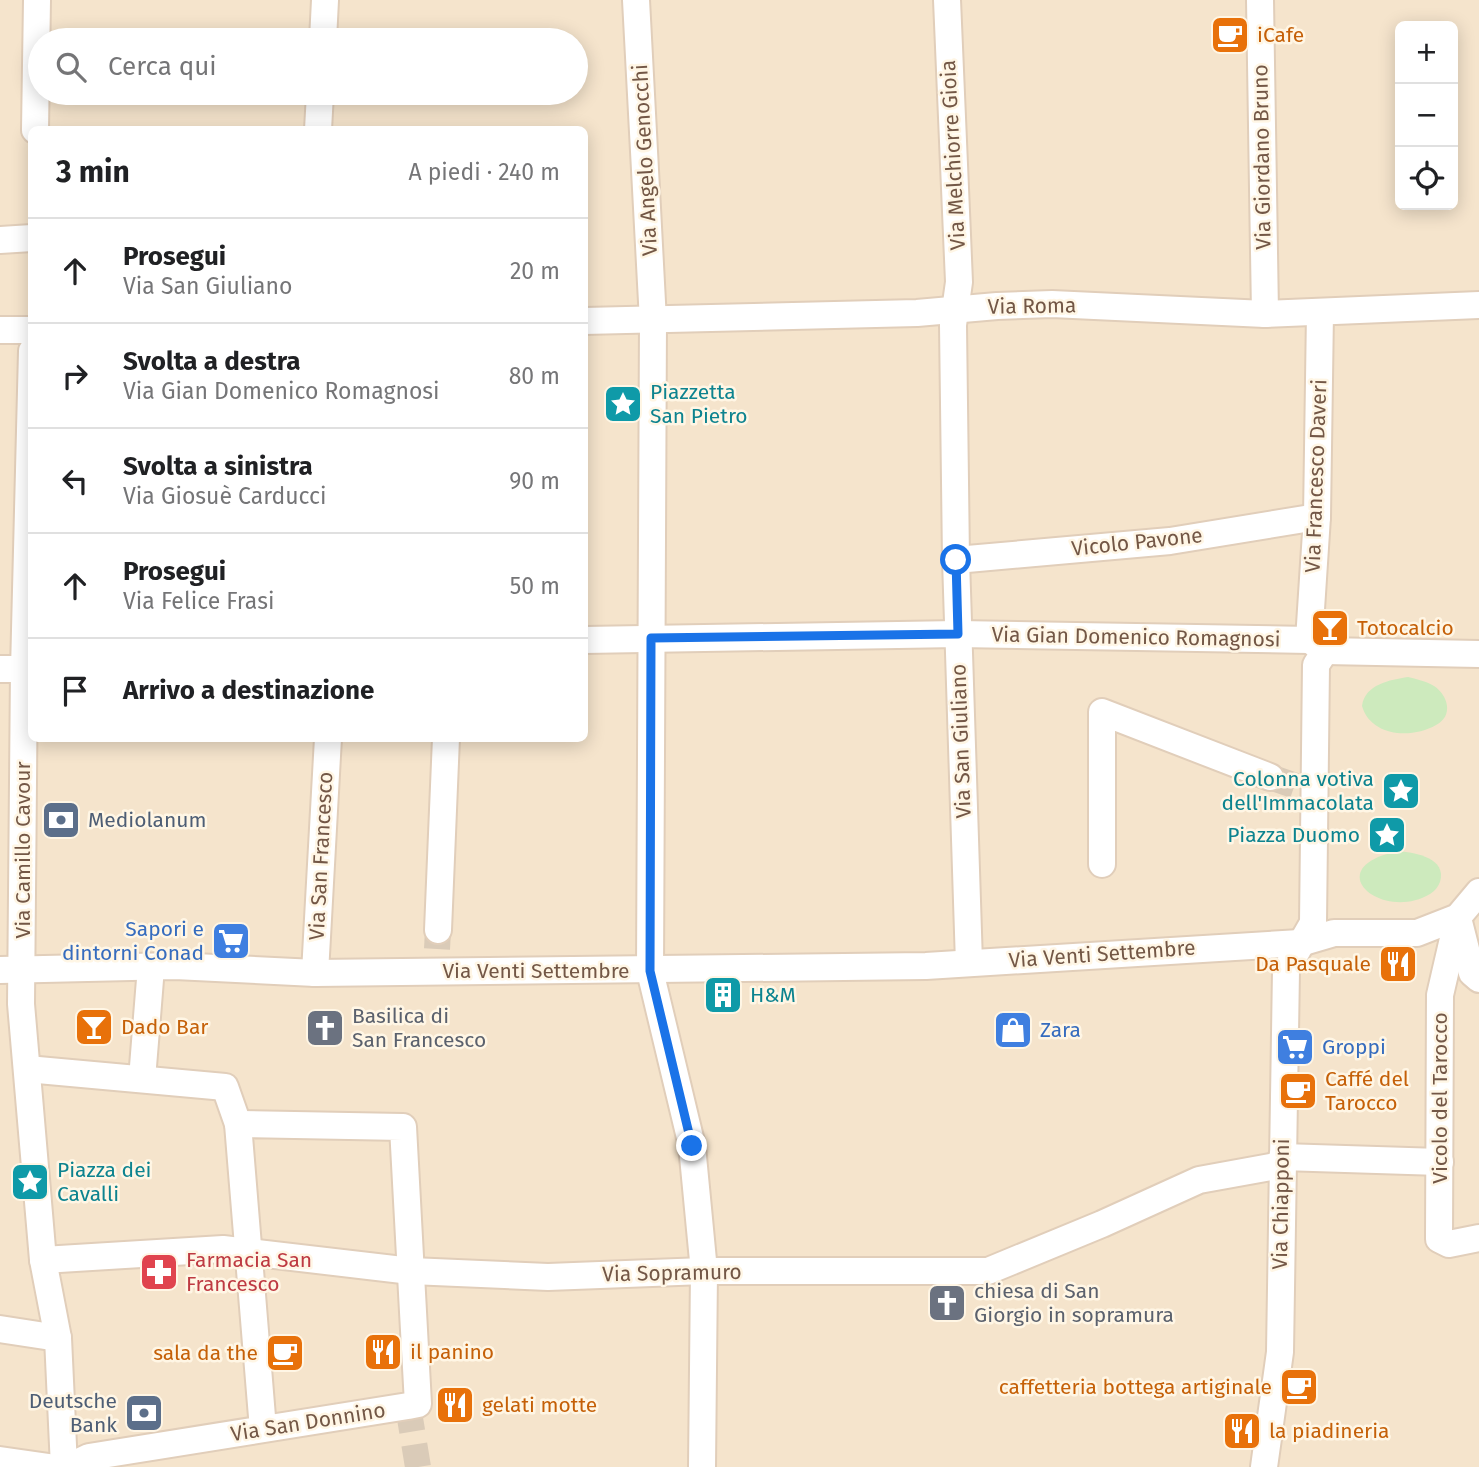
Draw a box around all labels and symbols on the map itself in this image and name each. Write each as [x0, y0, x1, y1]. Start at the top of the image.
cafe icon: iCafe [1209, 14, 1251, 56]
place label: iCafe [1257, 22, 1304, 48]
street label: Via Melchiorre Gioia [935, 59, 971, 251]
street label: Via Angelo Genocchi [627, 63, 663, 257]
street label: Via Giordano Bruno [1247, 64, 1277, 250]
street label: Via Roma [987, 292, 1077, 320]
place label: Piazzetta San Pietro [650, 379, 748, 429]
street label: Via Francesco Daveri [1300, 379, 1332, 573]
place icon: Piazzetta San Pietro [602, 383, 644, 425]
street label: Vicolo Pavone [1070, 522, 1204, 562]
route start [940, 544, 971, 575]
bar icon: Totocalcio [1309, 607, 1351, 649]
place label: Totocalcio [1357, 615, 1454, 641]
street label: Via Gian Domenico Romagnosi [991, 621, 1281, 653]
street label: Via San Giuliano [945, 663, 977, 819]
street label: Via Camillo Cavour [10, 761, 36, 939]
place label: Colonna votiva dell'Immacolata [1222, 766, 1374, 816]
place icon: Colonna votiva dell'Immacolata [1380, 770, 1422, 812]
street label: Via San Francesco [304, 771, 338, 941]
bank icon: Mediolanum [40, 799, 82, 841]
place label: Mediolanum [88, 807, 207, 833]
place icon: Piazza Duomo [1366, 814, 1408, 856]
place label: Piazza Duomo [1227, 822, 1360, 848]
place label: Sapori e dintorni Conad [62, 916, 204, 966]
supermarket icon: Sapori e dintorni Conad [210, 920, 252, 962]
street label: Via Venti Settembre [1008, 935, 1196, 973]
restaurant icon: Da Pasquale [1377, 943, 1419, 985]
place label: Da Pasquale [1255, 951, 1371, 977]
street label: Via Venti Settembre [442, 958, 630, 984]
building icon: H&M [702, 974, 744, 1016]
place label: H&M [750, 982, 796, 1008]
place label: Basilica di San Francesco [352, 1003, 486, 1053]
bar icon: Dado Bar [73, 1006, 115, 1048]
church icon: Basilica di San Francesco [304, 1007, 346, 1049]
shop icon: Zara [992, 1009, 1034, 1051]
street label: Vicolo del Tarocco [1427, 1012, 1453, 1184]
place label: Dado Bar [121, 1014, 208, 1040]
place label: Zara [1040, 1017, 1081, 1043]
supermarket icon: Groppi [1274, 1026, 1316, 1068]
place label: Groppi [1322, 1034, 1386, 1060]
place label: Caffé del Tarocco [1325, 1066, 1409, 1116]
cafe icon: Caffé del Tarocco [1277, 1070, 1319, 1112]
route end [676, 1130, 707, 1161]
street label: Via Chiapponi [1267, 1138, 1295, 1270]
place label: Piazza dei Cavalli [57, 1157, 152, 1207]
place icon: Piazza dei Cavalli [9, 1161, 51, 1203]
place label: Farmacia San Francesco [186, 1247, 312, 1297]
pharmacy icon: Farmacia San Francesco [138, 1251, 180, 1293]
street label: Via Sopramuro [602, 1259, 742, 1287]
place label: chiesa di San Giorgio in sopramura [974, 1278, 1174, 1328]
church icon: chiesa di San Giorgio in sopramura [926, 1282, 968, 1324]
restaurant icon: il panino [362, 1331, 404, 1373]
cafe icon: sala da the [264, 1332, 306, 1374]
place label: il panino [410, 1339, 494, 1365]
place label: sala da the [153, 1340, 258, 1366]
cafe icon: caffetteria bottega artiginale [1278, 1366, 1320, 1408]
place label: caffetteria bottega artiginale [999, 1374, 1272, 1400]
restaurant icon: gelati motte [434, 1384, 476, 1426]
place label: Deutsche Bank [29, 1388, 117, 1438]
bank icon: Deutsche Bank [123, 1392, 165, 1434]
place label: gelati motte [482, 1392, 597, 1418]
street label: Via San Donnino [229, 1397, 387, 1447]
restaurant icon: la piadineria [1221, 1410, 1263, 1452]
place label: la piadineria [1269, 1418, 1390, 1444]

